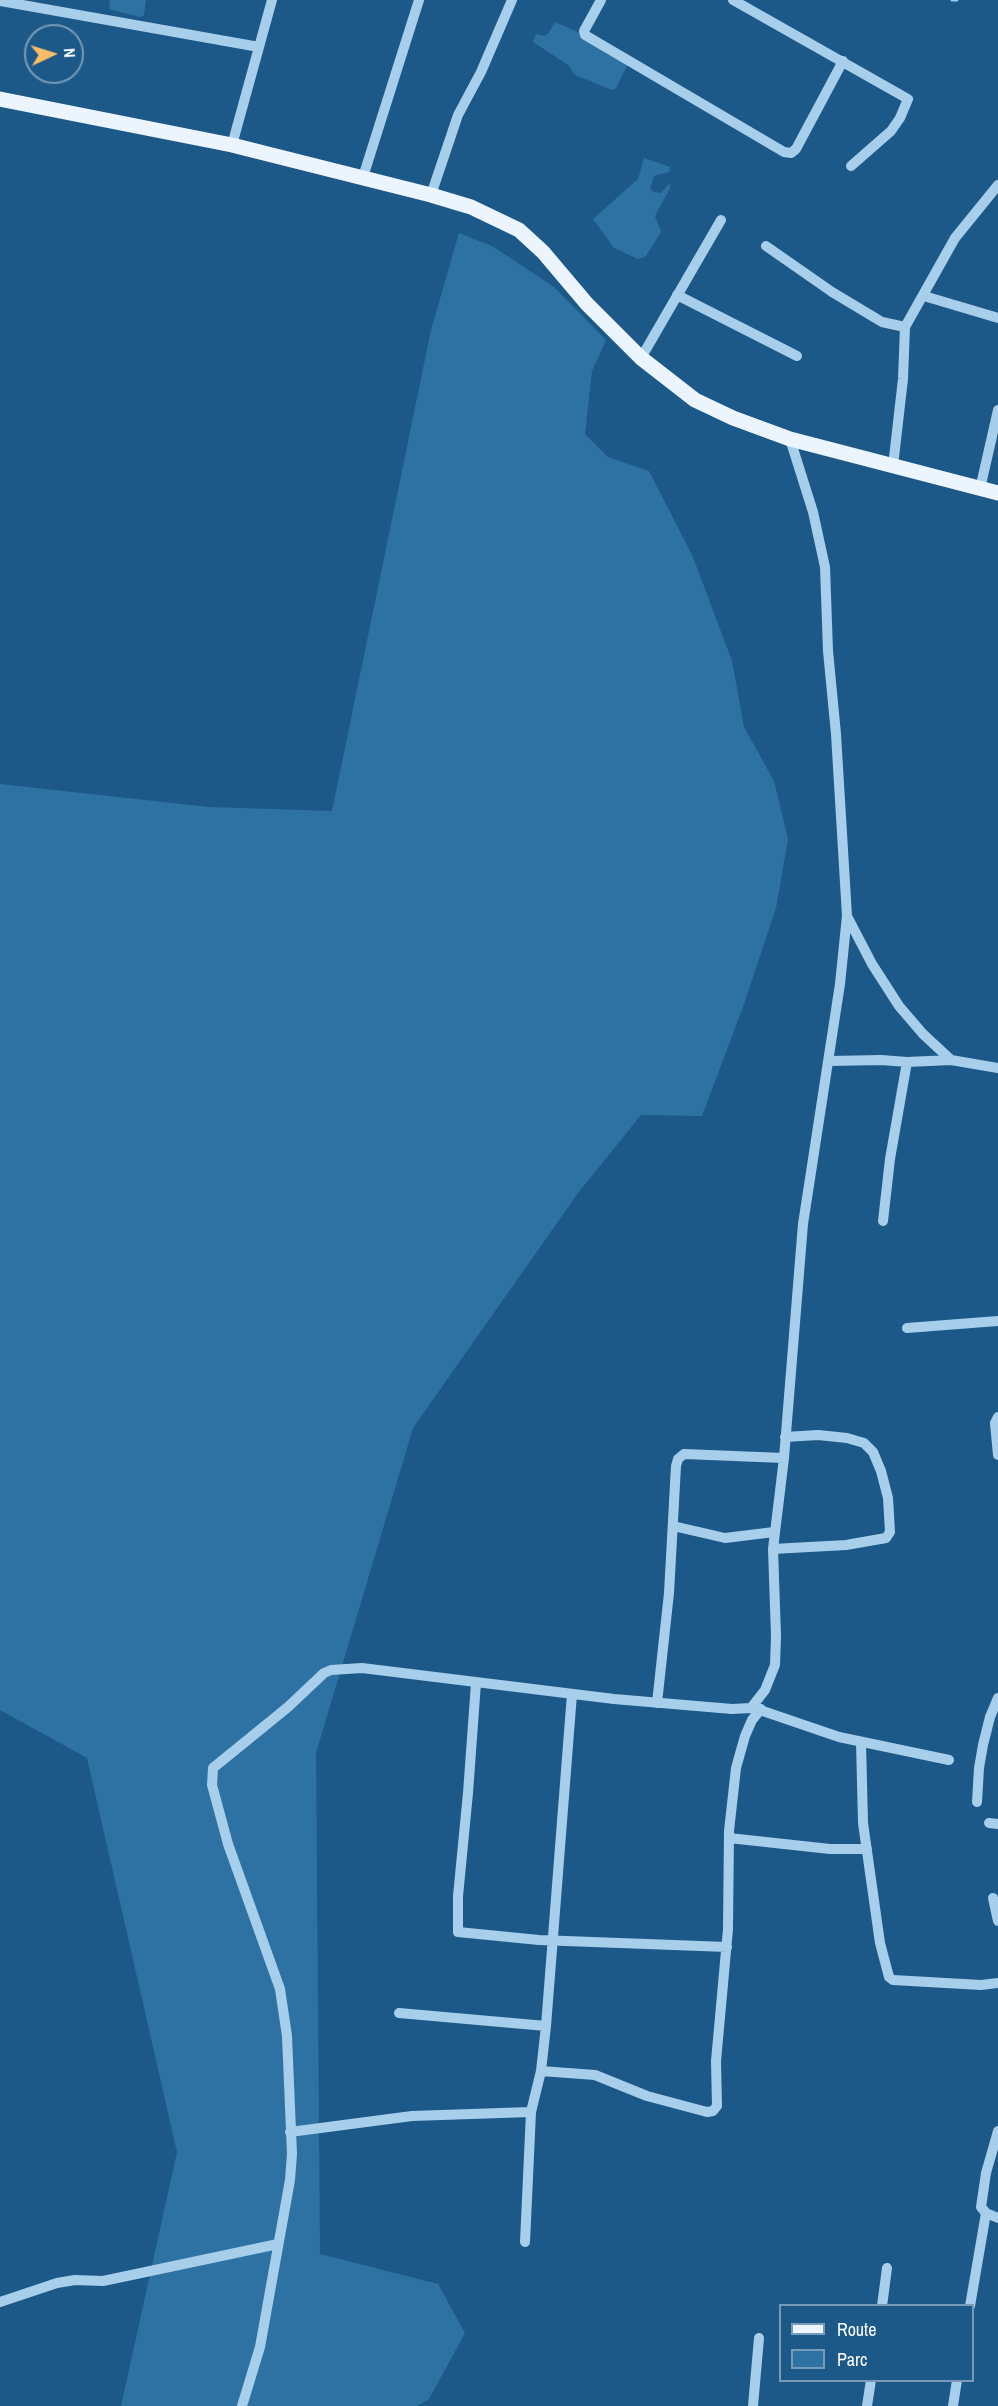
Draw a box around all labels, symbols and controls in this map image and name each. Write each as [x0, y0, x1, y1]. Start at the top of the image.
north arrow [24, 24, 84, 84]
text: N [59, 47, 81, 58]
legend [779, 2304, 974, 2382]
text: Route [837, 2317, 876, 2342]
text: Parc [837, 2347, 867, 2372]

